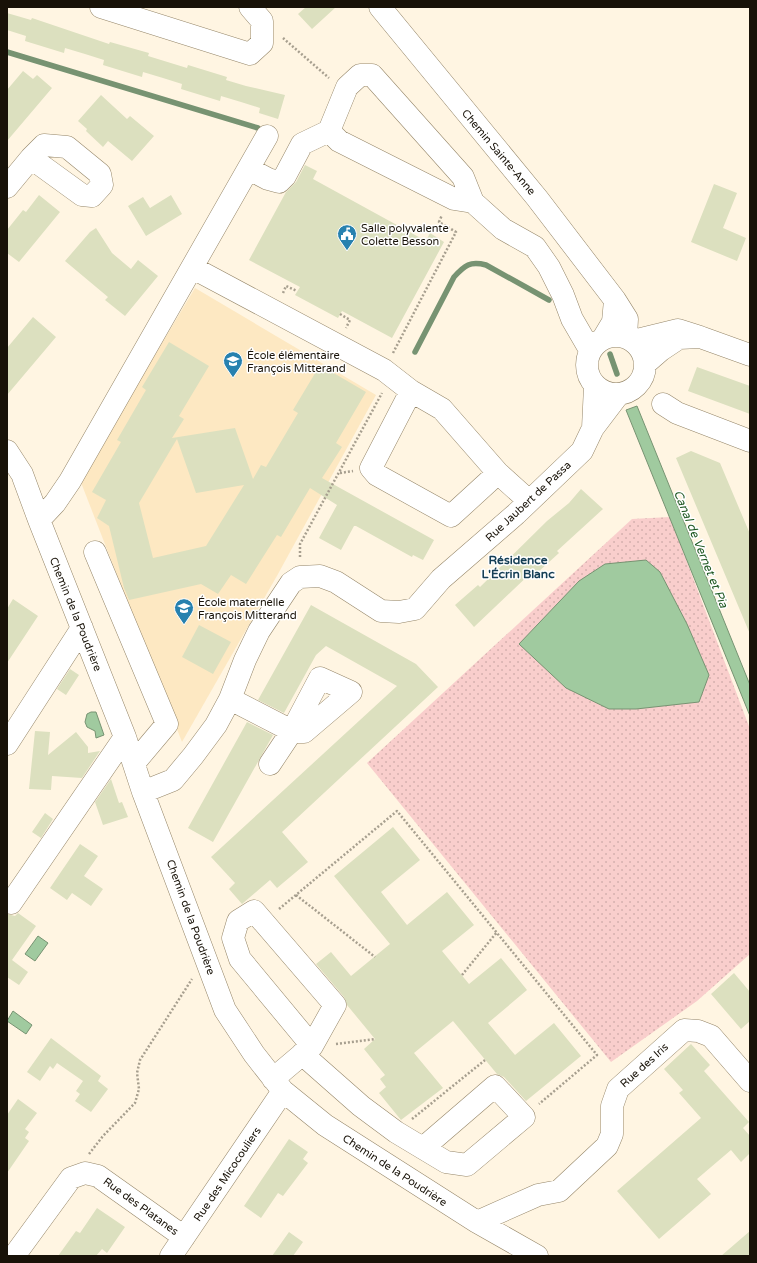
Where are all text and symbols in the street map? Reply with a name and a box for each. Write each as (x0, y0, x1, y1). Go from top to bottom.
street label: Chemin Sainte-Anne (459, 107, 538, 198)
place label: Salle polyvalente Colette Besson (361, 222, 449, 248)
public building icon: Salle polyvalente Colette Besson (336, 223, 358, 251)
place label: École élémentaire François Mitterand (247, 348, 346, 375)
school or university icon: École élémentaire François Mitterand (222, 350, 244, 378)
street label: Rue Jaubert de Passa (483, 458, 574, 544)
water label: Canal de Vernet et Pia (671, 488, 731, 610)
district label: Résidence L'Écrin Blanc (481, 553, 555, 581)
street label: Chemin de la Poudrière (47, 555, 104, 673)
place label: École maternelle François Mitterand (198, 595, 297, 622)
school or university icon: École maternelle François Mitterand (173, 597, 195, 625)
street label: Chemin de la Poudrière (164, 858, 217, 977)
street label: Rue des Iris (618, 1040, 671, 1090)
street label: Rue des Micocouliers (191, 1125, 264, 1224)
street label: Chemin de la Poudrière (340, 1132, 449, 1209)
street label: Rue des Platanes (101, 1175, 181, 1238)

